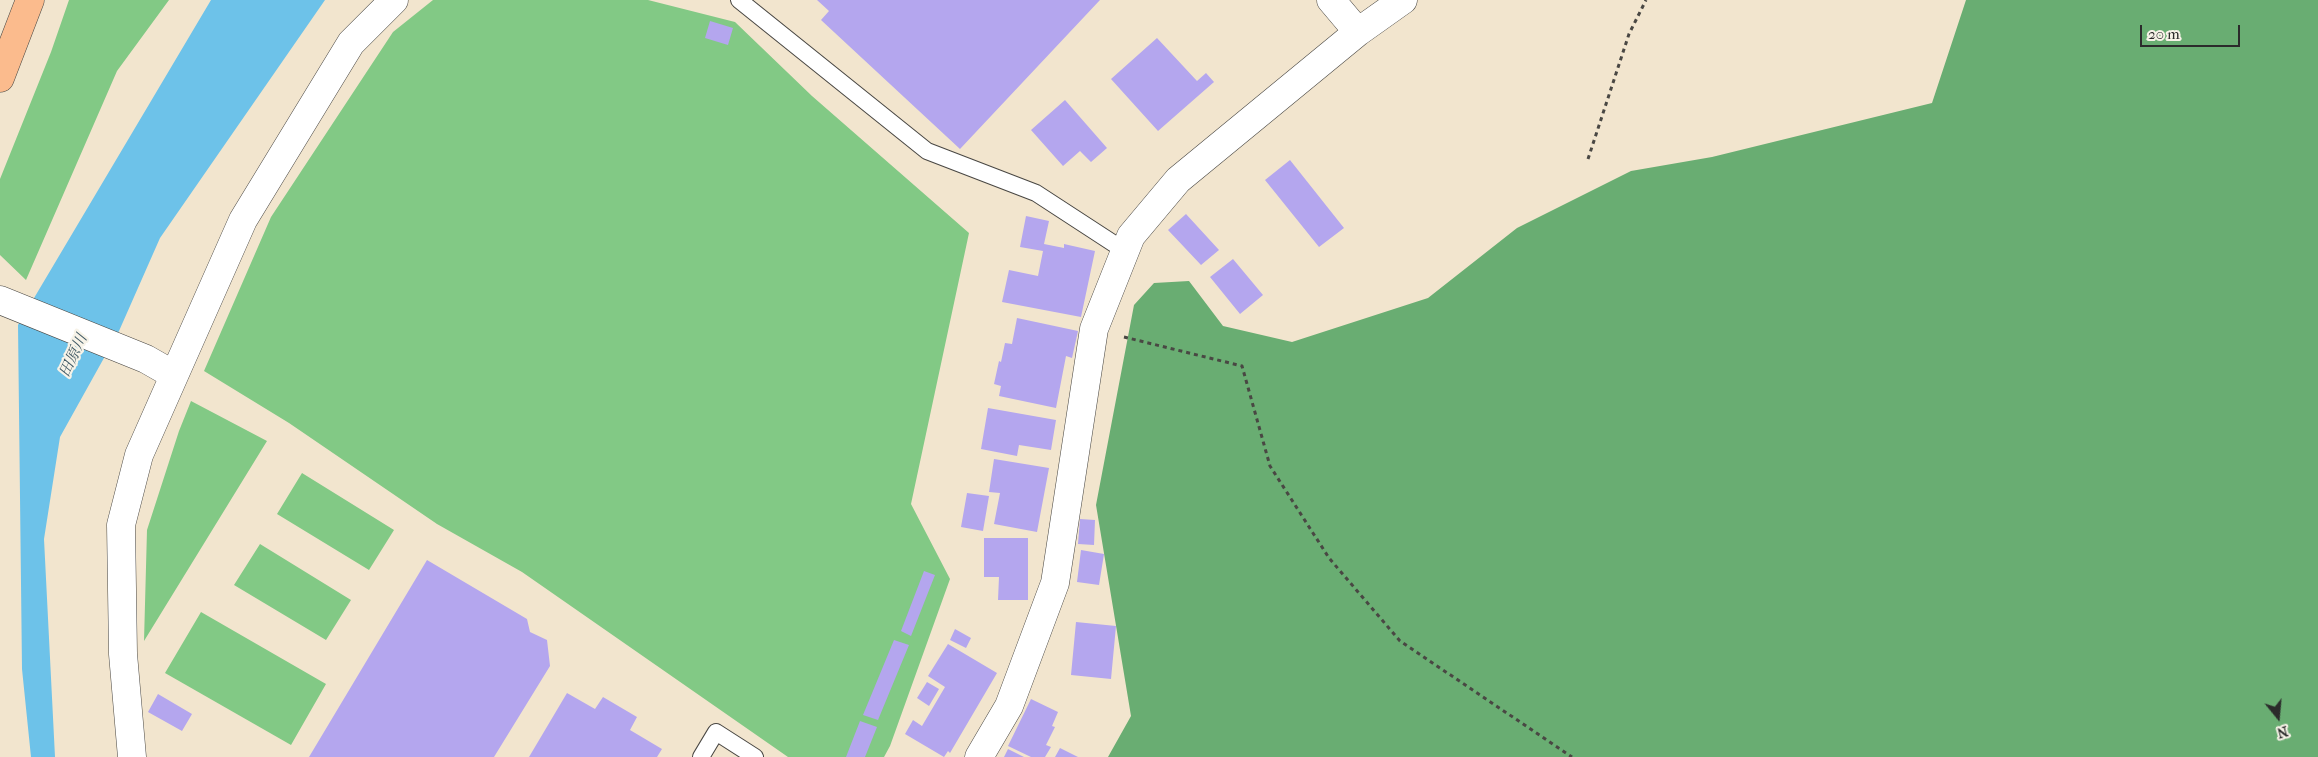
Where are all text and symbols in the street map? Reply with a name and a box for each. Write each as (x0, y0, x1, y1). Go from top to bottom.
scale bar (2143, 15, 2243, 47)
text: 20 m (2148, 25, 2180, 43)
water label: 田原川 (56, 332, 92, 380)
north arrow (2253, 692, 2303, 742)
text: N (2275, 722, 2290, 742)

